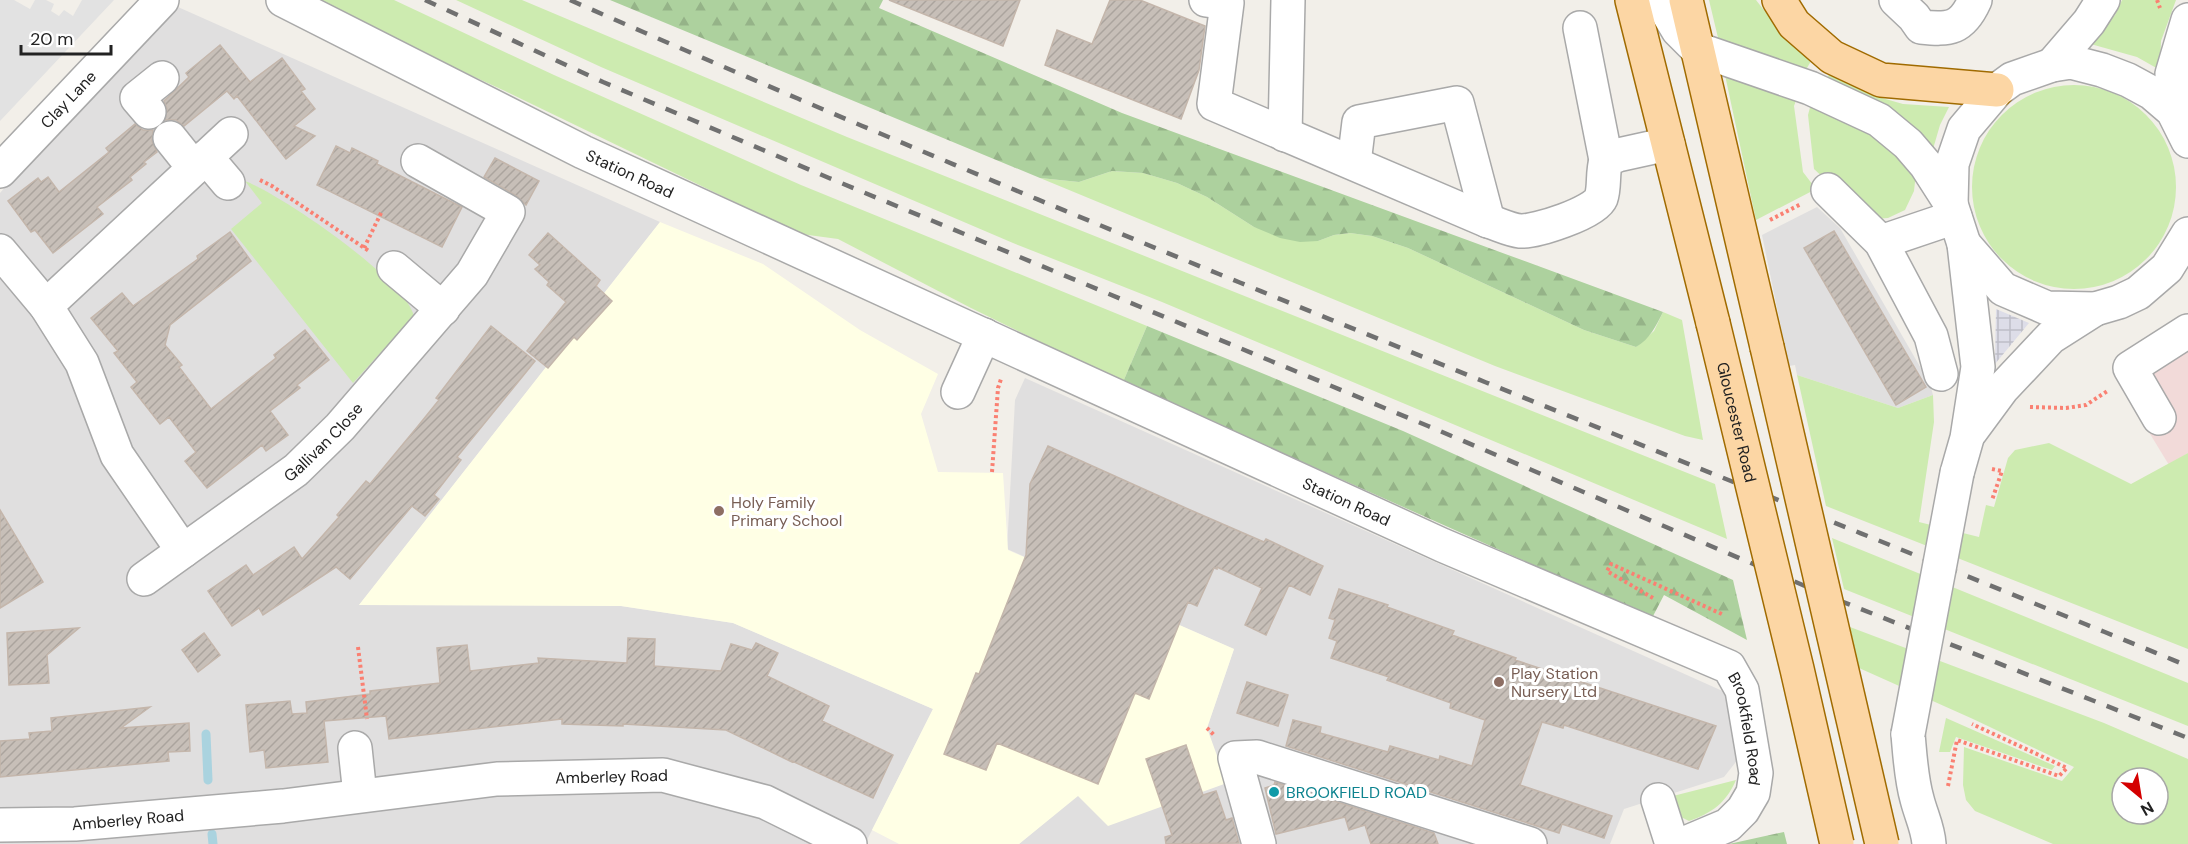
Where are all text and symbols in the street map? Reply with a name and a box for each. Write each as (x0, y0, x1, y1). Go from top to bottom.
scale bar (21, 18, 111, 56)
text: 20 m (30, 27, 73, 51)
street label: Clay Lane (36, 66, 101, 133)
street label: Station Road (583, 144, 677, 203)
street label: Gloucester Road (1712, 360, 1762, 484)
street label: Gallivan Close (279, 398, 367, 486)
street label: Station Road (1299, 472, 1394, 531)
place label: Holy Family Primary School (731, 492, 842, 531)
marker: Holy Family Primary School (712, 504, 726, 518)
place label: Play Station Nursery Ltd (1511, 663, 1598, 702)
street label: Brookfield Road (1723, 668, 1767, 787)
marker: Play Station Nursery Ltd (1492, 675, 1506, 689)
street label: Amberley Road (555, 764, 668, 788)
north arrow (2110, 766, 2170, 826)
place label: BROOKFIELD ROAD (1286, 782, 1427, 803)
marker: BROOKFIELD ROAD (1267, 785, 1281, 799)
text: N (2137, 797, 2158, 821)
street label: Amberley Road (71, 804, 185, 835)

